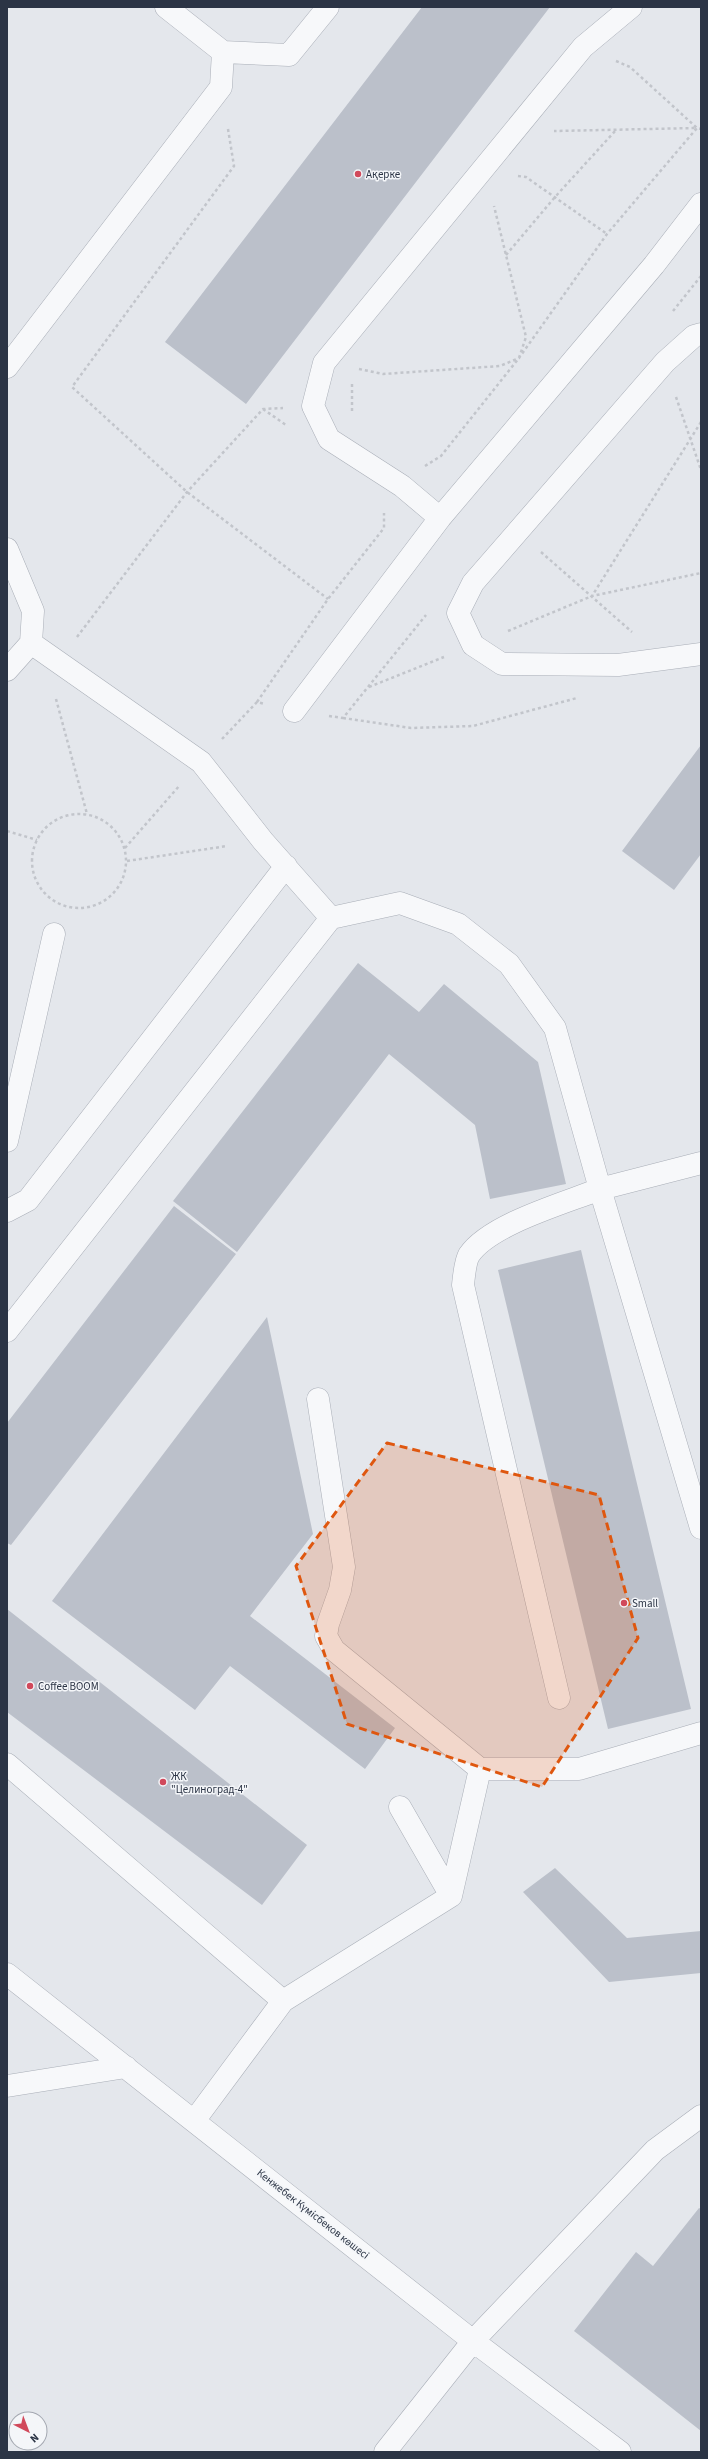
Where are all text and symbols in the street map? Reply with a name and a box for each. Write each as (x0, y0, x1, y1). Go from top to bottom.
place label: Ақерке (366, 167, 401, 182)
marker: Ақерке (353, 169, 363, 179)
place label: Small (632, 1596, 658, 1611)
marker: Small (619, 1598, 629, 1608)
place label: Coffee BOOM (38, 1679, 99, 1694)
marker: Coffee BOOM (25, 1681, 35, 1691)
place label: ЖК "Целиноград-4" (171, 1769, 248, 1797)
marker: ЖК "Целиноград-4" (158, 1777, 168, 1787)
street label: Кенжебек Күмісбеков көшесі (254, 2165, 372, 2263)
north arrow (8, 2411, 48, 2451)
text: N (27, 2430, 42, 2446)

